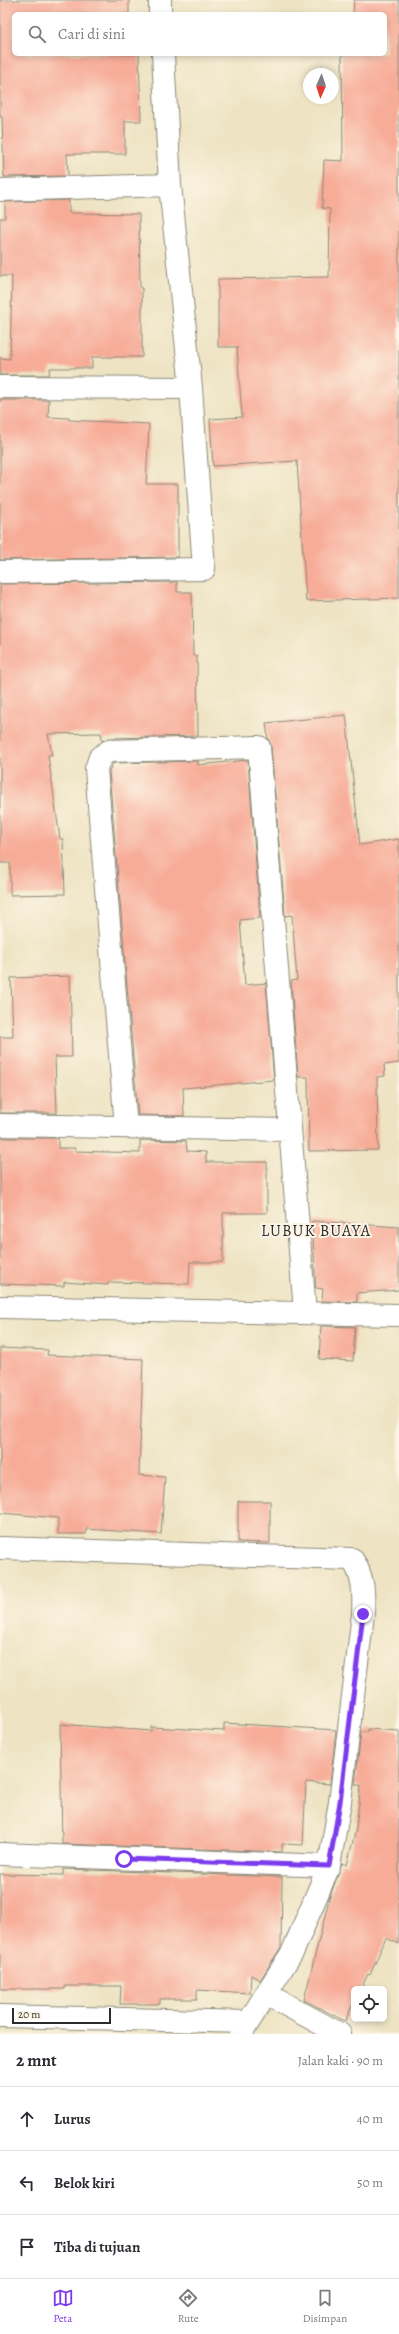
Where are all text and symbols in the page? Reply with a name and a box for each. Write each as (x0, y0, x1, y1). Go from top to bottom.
search box (12, 12, 387, 56)
icon: search (26, 23, 48, 45)
text: Cari di sini (58, 24, 125, 44)
north arrow (303, 68, 339, 104)
district label: LUBUK BUAYA (261, 1220, 371, 1242)
route end (354, 1605, 372, 1623)
route start (115, 1850, 133, 1868)
map controls (351, 1986, 387, 2022)
button: locate (351, 1986, 387, 2022)
scale bar (12, 2006, 111, 2025)
text: 20 m (18, 2007, 40, 2022)
text: 2 mnt (16, 2049, 57, 2072)
text: Jalan kaki · 90 m (298, 2052, 383, 2069)
icon: ahead (16, 2108, 38, 2130)
text: Lurus (54, 2109, 91, 2129)
text: 40 m (357, 2110, 383, 2127)
icon: left (16, 2172, 38, 2194)
text: Belok kiri (54, 2173, 115, 2193)
text: 50 m (357, 2174, 383, 2191)
icon: arrive (16, 2236, 38, 2258)
text: Tiba di tujuan (54, 2237, 140, 2257)
tab: Peta (52, 2287, 74, 2326)
tab: Rute (177, 2287, 199, 2326)
tab: Disimpan (303, 2287, 347, 2326)

